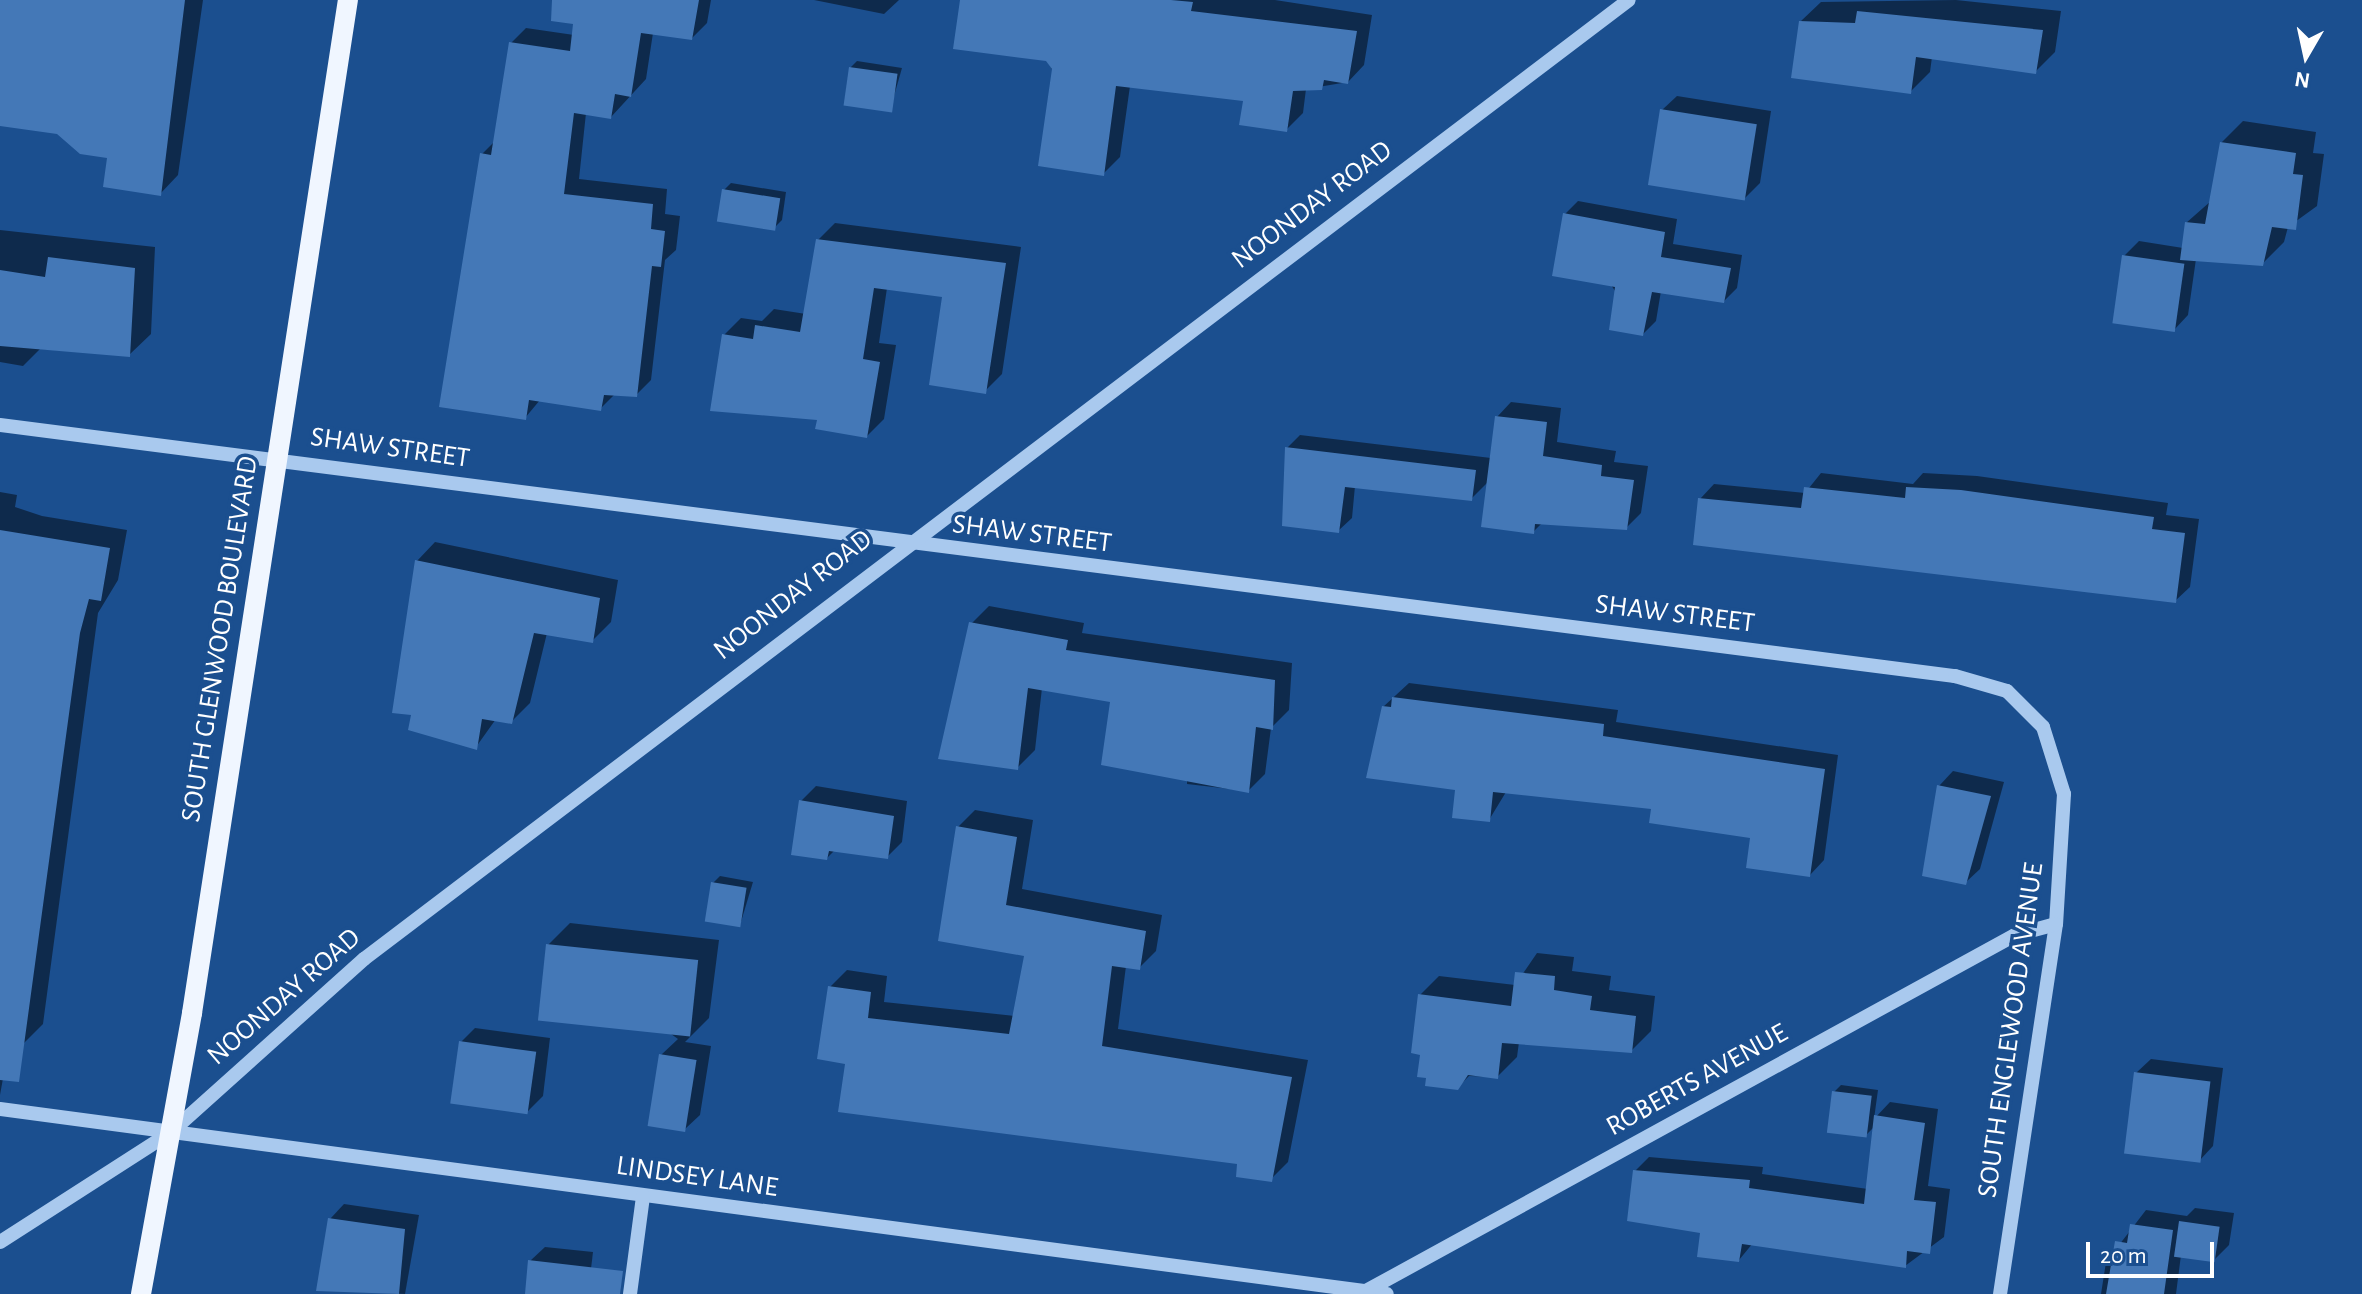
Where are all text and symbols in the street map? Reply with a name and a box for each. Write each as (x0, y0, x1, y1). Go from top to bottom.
north arrow (2266, 16, 2346, 96)
text: N (2293, 68, 2312, 92)
street label: NOONDAY ROAD (1225, 134, 1399, 276)
street label: SHAW STREET (308, 420, 472, 476)
street label: SOUTH GLENWOOD BOULEVARD (174, 454, 266, 824)
street label: SHAW STREET (950, 508, 1114, 560)
street label: NOONDAY ROAD (707, 523, 879, 667)
street label: SHAW STREET (1593, 588, 1757, 640)
street label: SOUTH ENGLEWOOD AVENUE (1971, 860, 2051, 1200)
street label: NOONDAY ROAD (200, 921, 368, 1073)
street label: ROBERTS AVENUE (1600, 1016, 1794, 1144)
street label: LINDSEY LANE (614, 1149, 780, 1205)
scale bar (2090, 1226, 2218, 1276)
text: 20 m (2100, 1244, 2147, 1268)

